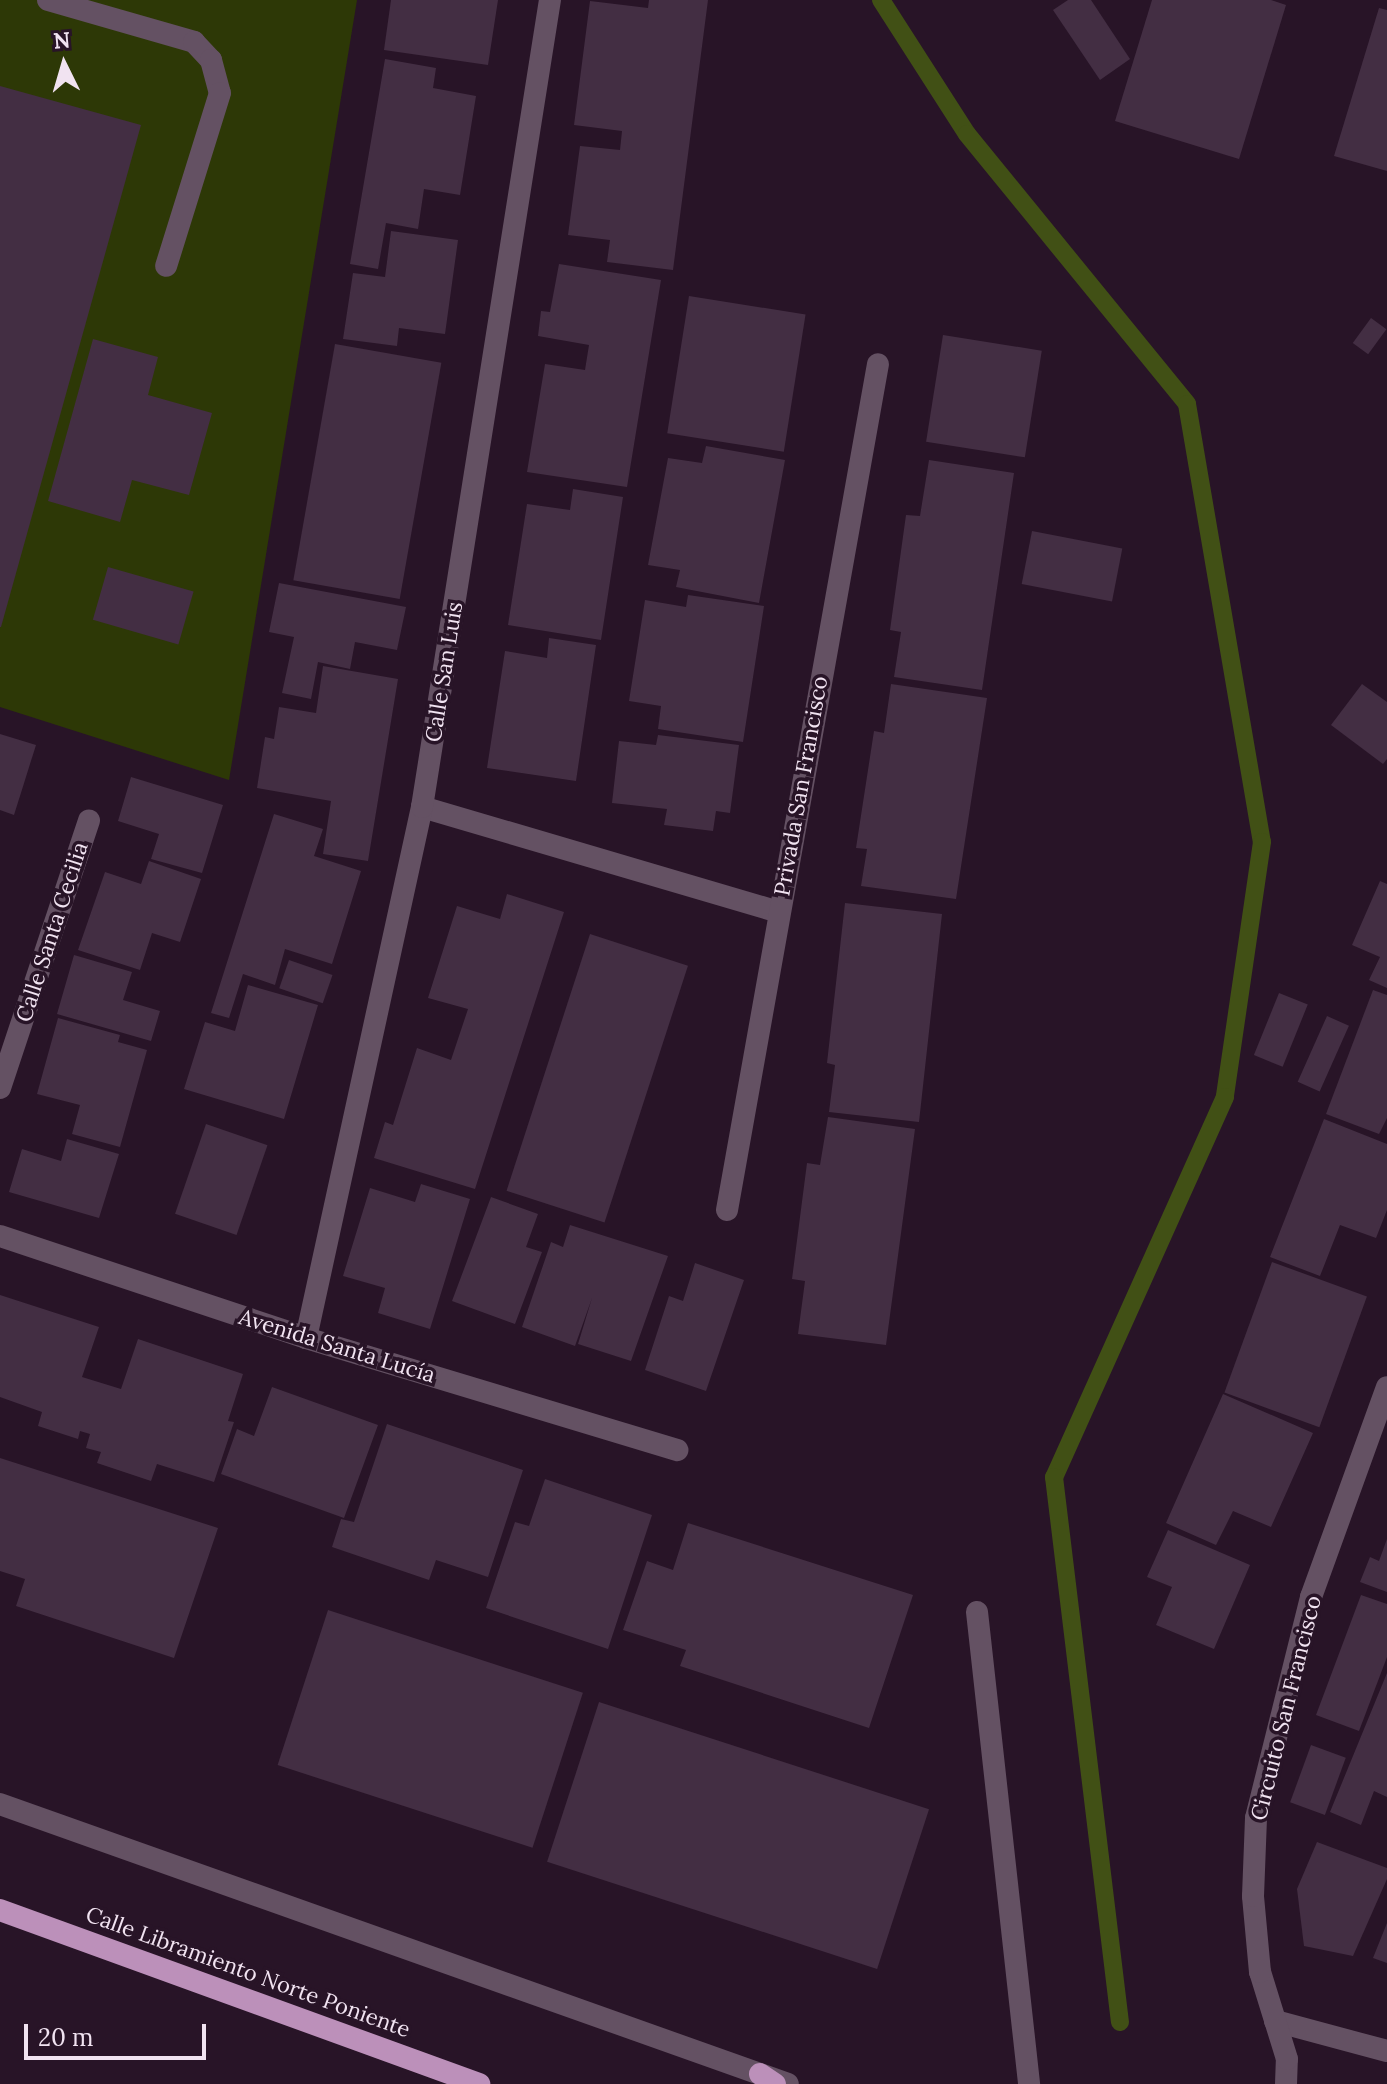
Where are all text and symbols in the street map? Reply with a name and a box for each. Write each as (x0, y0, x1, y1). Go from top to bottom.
north arrow (24, 24, 104, 104)
text: N (52, 25, 72, 55)
street label: Calle San Luis (420, 600, 468, 744)
street label: Privada San Francisco (769, 674, 833, 898)
street label: Calle Santa Cecilia (10, 839, 94, 1025)
street label: Avenida Santa Lucía (236, 1304, 438, 1388)
street label: Circuito San Francisco (1245, 1593, 1327, 1823)
street label: Calle Libramiento Norte Poniente (82, 1901, 414, 2043)
scale bar (28, 2008, 210, 2058)
text: 20 m (38, 2022, 94, 2053)

